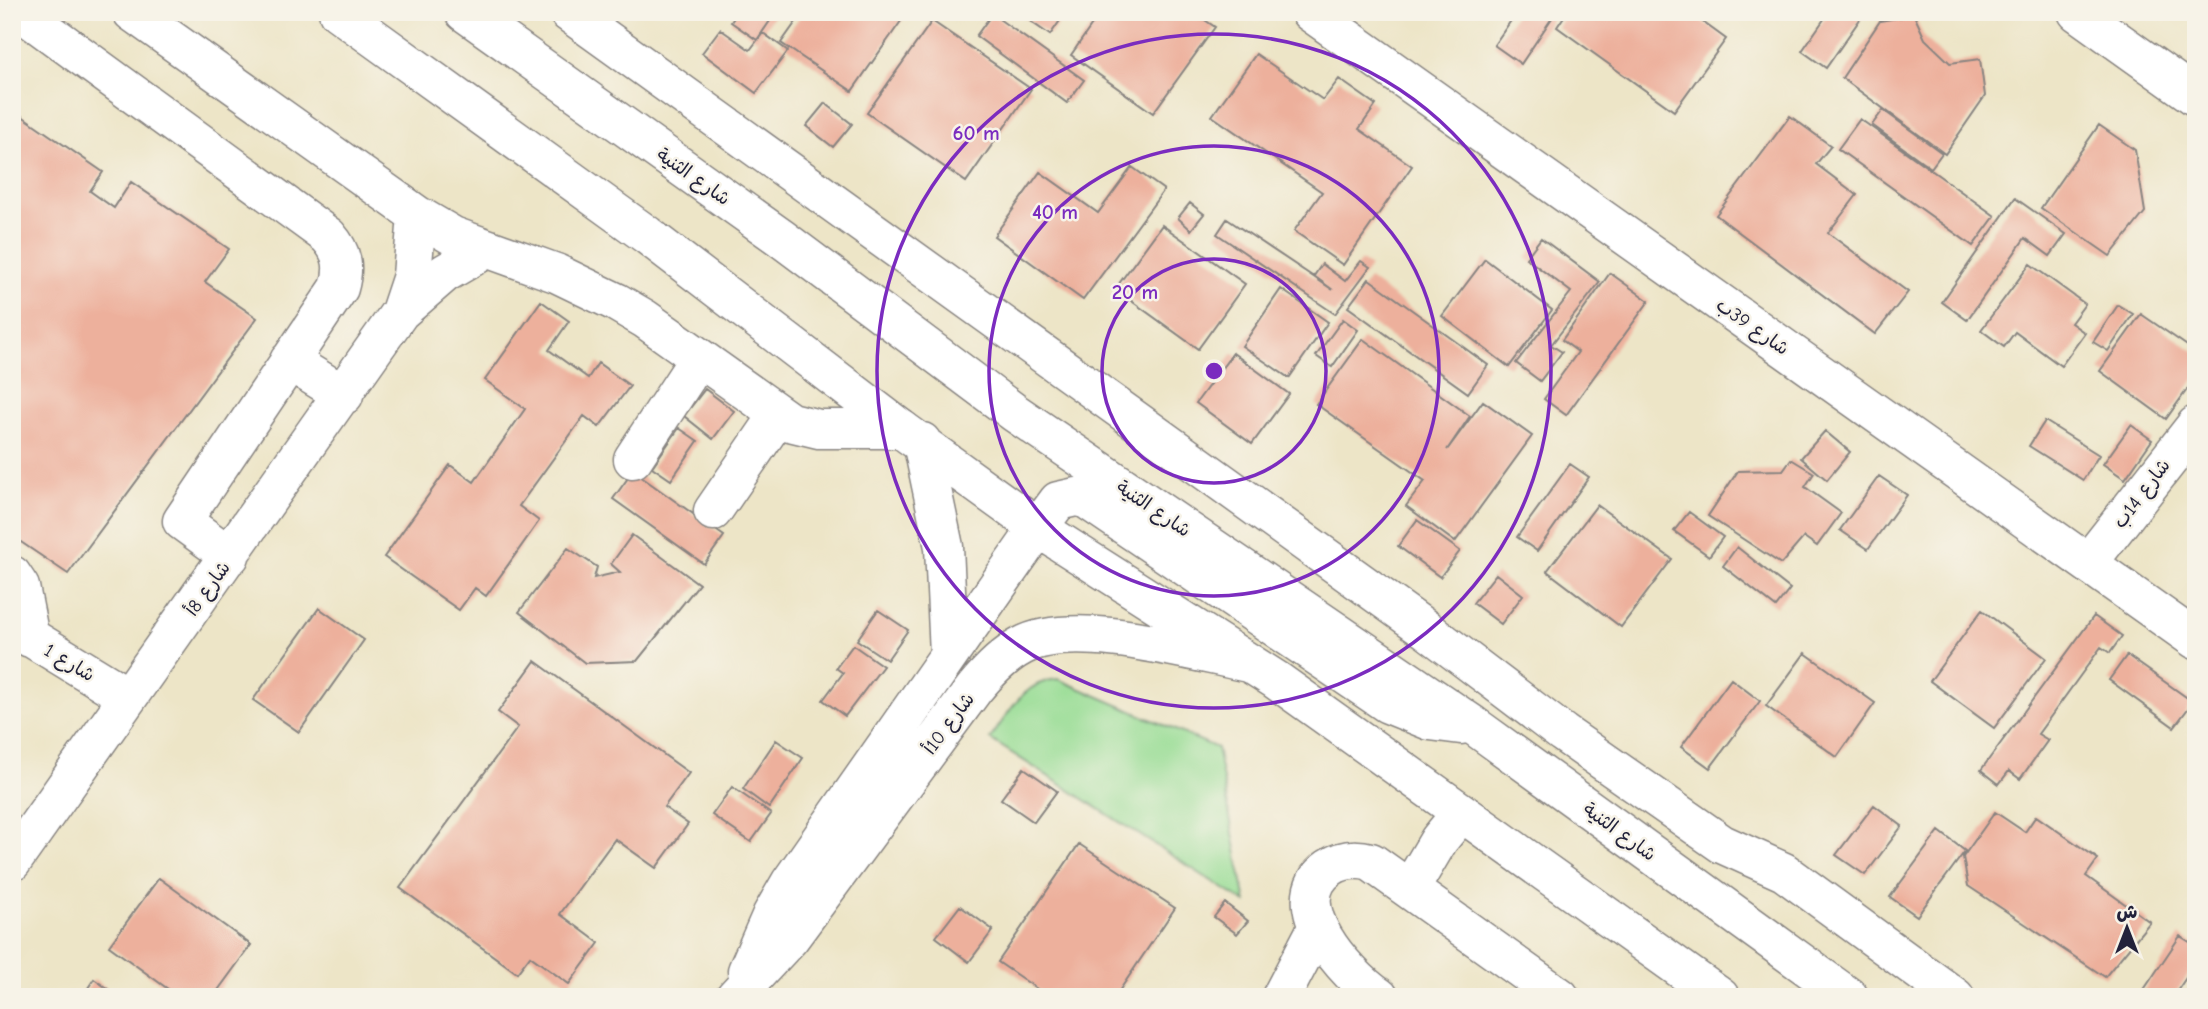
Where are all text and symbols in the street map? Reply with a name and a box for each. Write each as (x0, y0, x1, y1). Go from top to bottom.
text: 60 m (952, 121, 1000, 145)
street label: شارع الثنية (651, 144, 734, 212)
text: 40 m (1032, 200, 1078, 224)
text: 20 m (1112, 280, 1158, 304)
street label: شارع 39ب (1711, 294, 1793, 362)
centre of rings (1202, 359, 1226, 383)
street label: شارع 14ب (2109, 455, 2177, 534)
street label: شارع الثنية (1111, 476, 1195, 543)
street label: شارع 8أ (181, 557, 237, 621)
street label: شارع 1 (39, 639, 99, 688)
street label: شارع 10أ (919, 689, 981, 760)
street label: شارع الثنية (1578, 798, 1660, 867)
north arrow (2092, 894, 2162, 964)
text: ش (2117, 901, 2138, 923)

